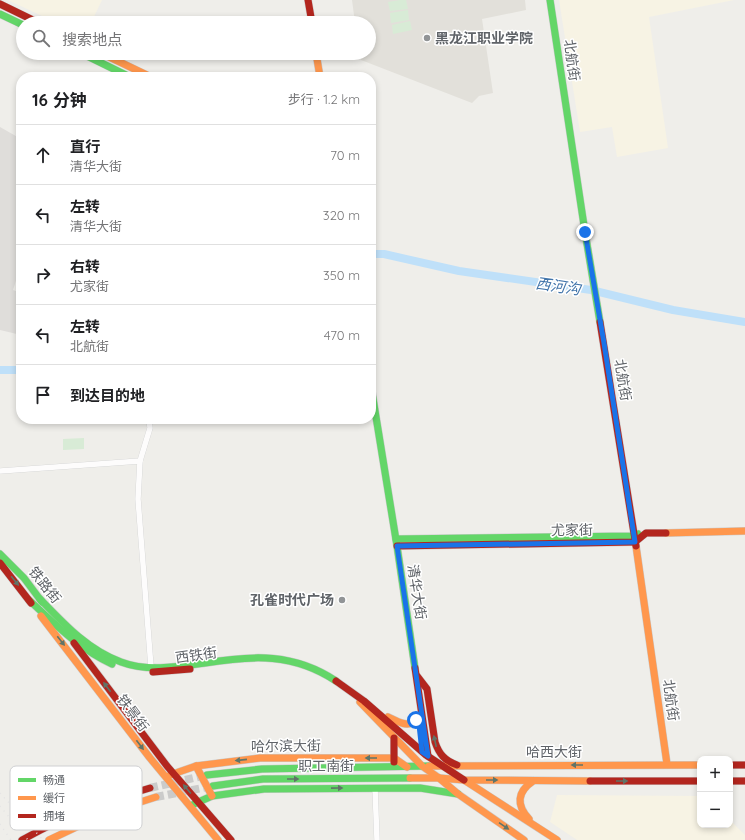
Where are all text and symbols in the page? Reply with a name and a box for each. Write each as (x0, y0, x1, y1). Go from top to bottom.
search box (16, 16, 376, 60)
icon: search (30, 27, 52, 49)
place label: 黑龙江职业学院 (435, 29, 533, 47)
text: 搜索地点 (62, 30, 122, 49)
marker: 黑龙江职业学院 (422, 33, 432, 43)
street label: 北航街 (560, 38, 584, 82)
text: 16 分钟 (32, 89, 87, 110)
text: 步行 · 1.2 km (288, 91, 360, 107)
text: 直行 (70, 137, 100, 156)
icon: ahead (32, 144, 54, 166)
text: 70 m (330, 147, 360, 163)
text: 清华大街 (70, 158, 122, 174)
text: 左转 (70, 197, 100, 216)
icon: left (32, 204, 54, 226)
text: 320 m (323, 207, 360, 223)
text: 清华大街 (70, 218, 122, 234)
route end (576, 223, 594, 241)
text: 右转 (70, 257, 100, 276)
icon: right (32, 264, 54, 286)
text: 350 m (323, 267, 360, 283)
water label: 西河沟 (534, 273, 584, 299)
text: 尤家街 (70, 278, 109, 294)
text: 左转 (70, 317, 100, 336)
icon: left (32, 324, 54, 346)
text: 470 m (324, 327, 360, 343)
text: 北航街 (70, 338, 109, 354)
street label: 北航街 (611, 358, 635, 402)
icon: arrive (32, 384, 54, 406)
text: 到达目的地 (70, 386, 145, 405)
street label: 尤家街 (551, 521, 593, 539)
street label: 铁路街 (25, 563, 65, 607)
street label: 清华大街 (404, 563, 430, 621)
one-way arrow (10, 576, 19, 587)
place label: 孔雀时代广场 (250, 591, 334, 609)
marker: 孔雀时代广场 (337, 595, 347, 605)
one-way arrow (57, 636, 66, 647)
street label: 西铁街 (174, 643, 218, 667)
street label: 北航街 (659, 678, 683, 722)
one-way arrow (103, 682, 111, 692)
street label: 铁景街 (113, 691, 153, 735)
route start (407, 711, 425, 729)
one-way arrow (432, 735, 438, 747)
street label: 哈尔滨大街 (251, 736, 321, 756)
one-way arrow (136, 739, 145, 750)
street label: 哈西大街 (526, 743, 582, 761)
one-way arrow (364, 755, 377, 761)
map controls (697, 756, 733, 828)
button: + (697, 756, 733, 792)
one-way arrow (235, 757, 247, 763)
street label: 职工南街 (298, 757, 354, 775)
one-way arrow (570, 762, 583, 768)
legend (10, 766, 142, 830)
text: 畅通 (43, 773, 65, 787)
one-way arrow (287, 776, 300, 782)
one-way arrow (486, 777, 499, 783)
one-way arrow (616, 778, 629, 784)
one-way arrow (183, 784, 192, 795)
one-way arrow (331, 785, 343, 792)
text: 缓行 (43, 791, 65, 805)
button: − (697, 792, 733, 828)
text: 拥堵 (43, 809, 65, 823)
one-way arrow (499, 822, 509, 830)

